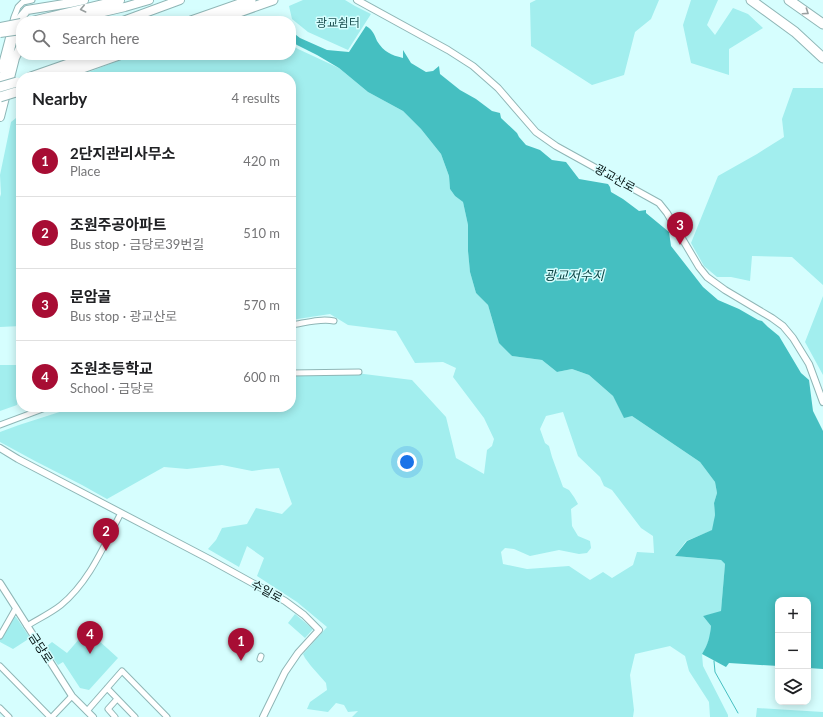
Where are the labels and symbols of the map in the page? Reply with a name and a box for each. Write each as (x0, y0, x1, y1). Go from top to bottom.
one-way arrow (79, 4, 86, 13)
one-way arrow (802, 7, 809, 15)
park label: 광교쉼터 (316, 15, 360, 30)
street label: 광교산로 (592, 161, 638, 195)
pin: 3 (667, 212, 693, 245)
water label: 광교저수지 (544, 267, 605, 283)
your location (397, 452, 417, 472)
pin: 2 (93, 518, 119, 551)
street label: 수일로 (249, 576, 285, 606)
pin: 4 (77, 621, 103, 654)
pin: 1 (228, 628, 254, 661)
street label: 금당로 (26, 630, 56, 666)

